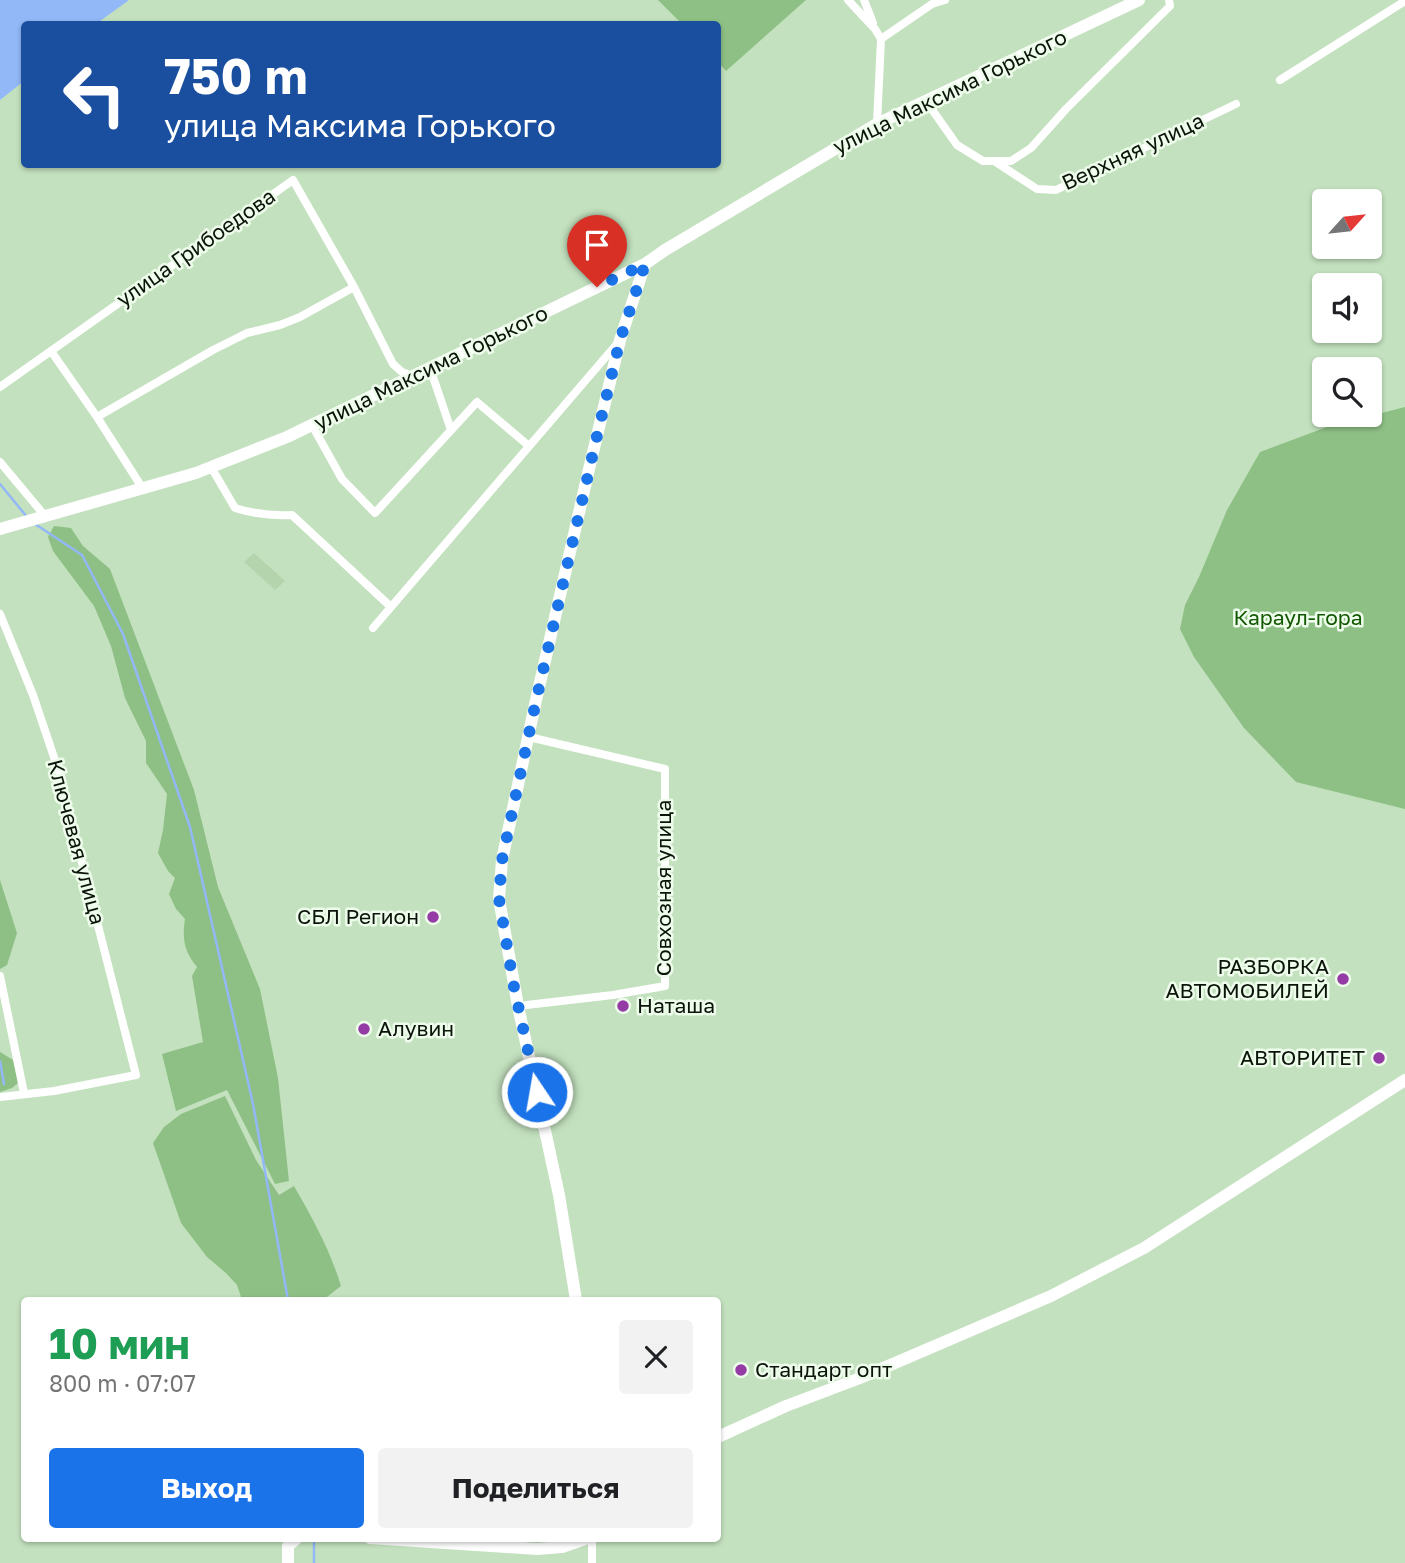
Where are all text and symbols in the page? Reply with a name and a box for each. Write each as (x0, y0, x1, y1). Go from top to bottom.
street label: улица Максима Горького (828, 23, 1071, 159)
text: 750 m (164, 46, 308, 105)
icon: left (49, 49, 140, 140)
text: улица Максима Горького (164, 106, 556, 144)
street label: Верхняя улица (1057, 107, 1208, 195)
street label: улица Грибоедова (111, 183, 280, 312)
north arrow (1312, 189, 1382, 259)
map controls (1312, 189, 1382, 427)
pin (567, 215, 627, 287)
icon: arrive (578, 226, 616, 264)
button: sound (1312, 273, 1382, 343)
street label: улица Максима Горького (309, 299, 552, 435)
button: search (1312, 357, 1382, 427)
park label: Караул-гора (1233, 604, 1363, 630)
street label: Ключевая улица (42, 756, 112, 927)
street label: Совхозная улица (650, 800, 676, 976)
place label: СБЛ Регион (297, 903, 419, 929)
marker: СБЛ Регион (425, 909, 441, 925)
place label: РАЗБОРКА АВТОМОБИЛЕЙ (1165, 953, 1329, 1003)
marker: РАЗБОРКА АВТОМОБИЛЕЙ (1335, 971, 1351, 987)
place label: Наташа (637, 992, 715, 1018)
marker: Наташа (615, 998, 631, 1014)
place label: Алувин (378, 1015, 454, 1041)
marker: Алувин (356, 1021, 372, 1037)
place label: АВТОРИТЕТ (1240, 1044, 1365, 1070)
marker: АВТОРИТЕТ (1371, 1050, 1387, 1066)
position arrow (500, 1055, 574, 1129)
text: 10 мин (49, 1318, 190, 1368)
button: close (619, 1320, 693, 1394)
place label: Стандарт опт (755, 1356, 892, 1382)
marker: Стандарт опт (733, 1362, 749, 1378)
text: 800 m · 07:07 (49, 1369, 196, 1397)
button: Выход (49, 1448, 364, 1528)
button: Поделиться (378, 1448, 693, 1528)

